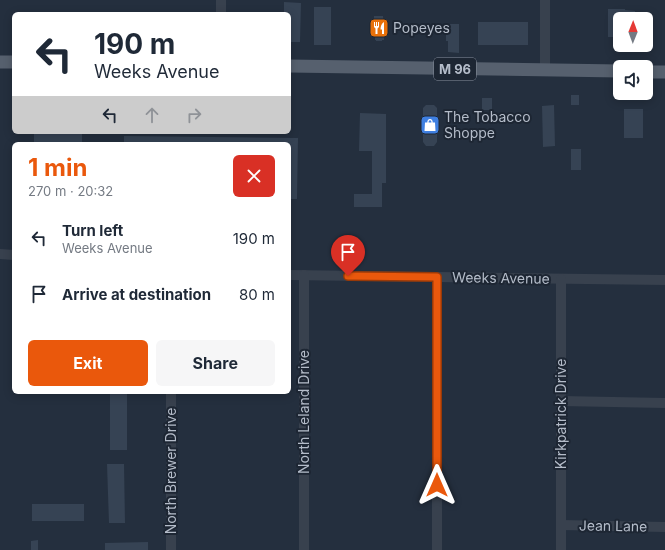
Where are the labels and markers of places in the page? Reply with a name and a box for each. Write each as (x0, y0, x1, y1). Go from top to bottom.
restaurant icon: Popeyes (368, 17, 390, 39)
place label: Popeyes (393, 19, 450, 36)
place label: The Tobacco Shoppe (444, 108, 531, 141)
shop icon: The Tobacco Shoppe (419, 114, 441, 136)
pin (331, 235, 365, 276)

